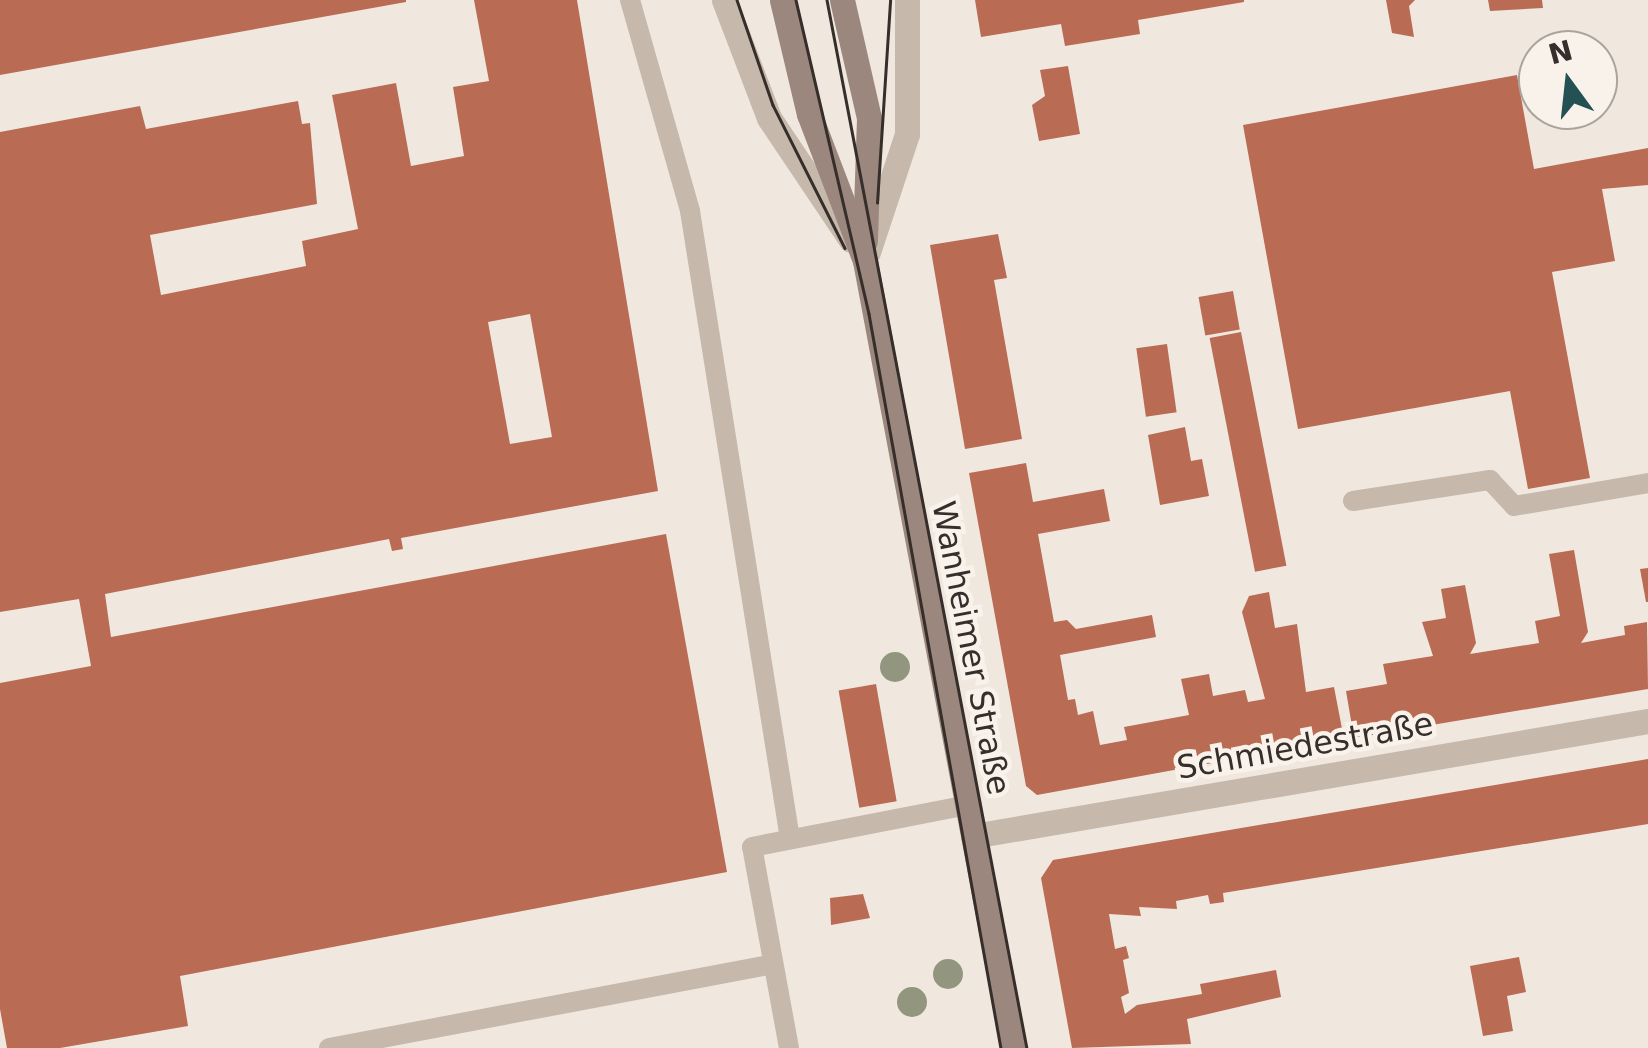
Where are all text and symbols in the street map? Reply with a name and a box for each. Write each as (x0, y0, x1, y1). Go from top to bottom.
north arrow (1518, 30, 1618, 130)
text: N (1545, 34, 1576, 71)
street label: Wanheimer Straße (924, 498, 1018, 798)
street label: Schmiedestraße (1174, 705, 1436, 787)

